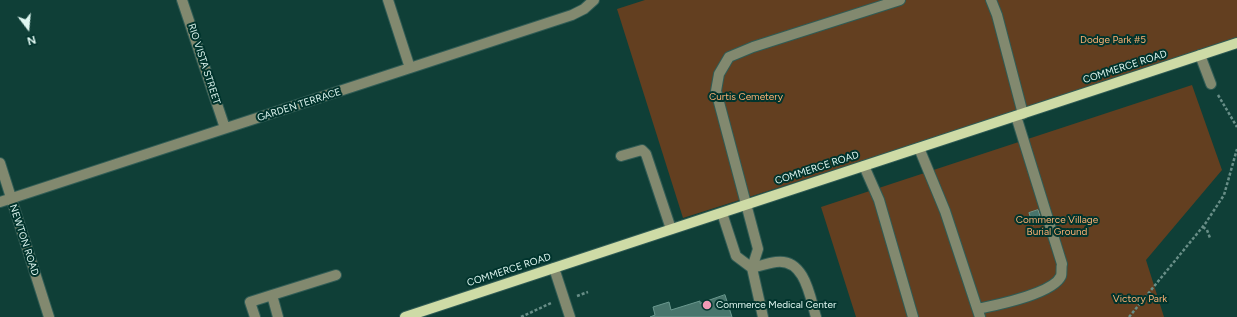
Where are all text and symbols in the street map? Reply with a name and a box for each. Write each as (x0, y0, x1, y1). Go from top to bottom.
north arrow (8, 8, 48, 48)
street label: RIO VISTA STREET (185, 22, 223, 106)
text: N (26, 33, 37, 47)
park label: Dodge Park #5 (1080, 34, 1146, 46)
street label: COMMERCE ROAD (1082, 48, 1168, 86)
street label: GARDEN TERRACE (256, 86, 342, 124)
park label: Curtis Cemetery (709, 91, 783, 103)
street label: COMMERCE ROAD (774, 149, 860, 187)
street label: NEWTON ROAD (7, 203, 41, 277)
park label: Commerce Village Burial Ground (1016, 214, 1098, 238)
street label: COMMERCE ROAD (466, 251, 552, 289)
park label: Victory Park (1113, 293, 1167, 305)
marker: Commerce Medical Center (701, 299, 713, 311)
place label: Commerce Medical Center (716, 299, 836, 311)

